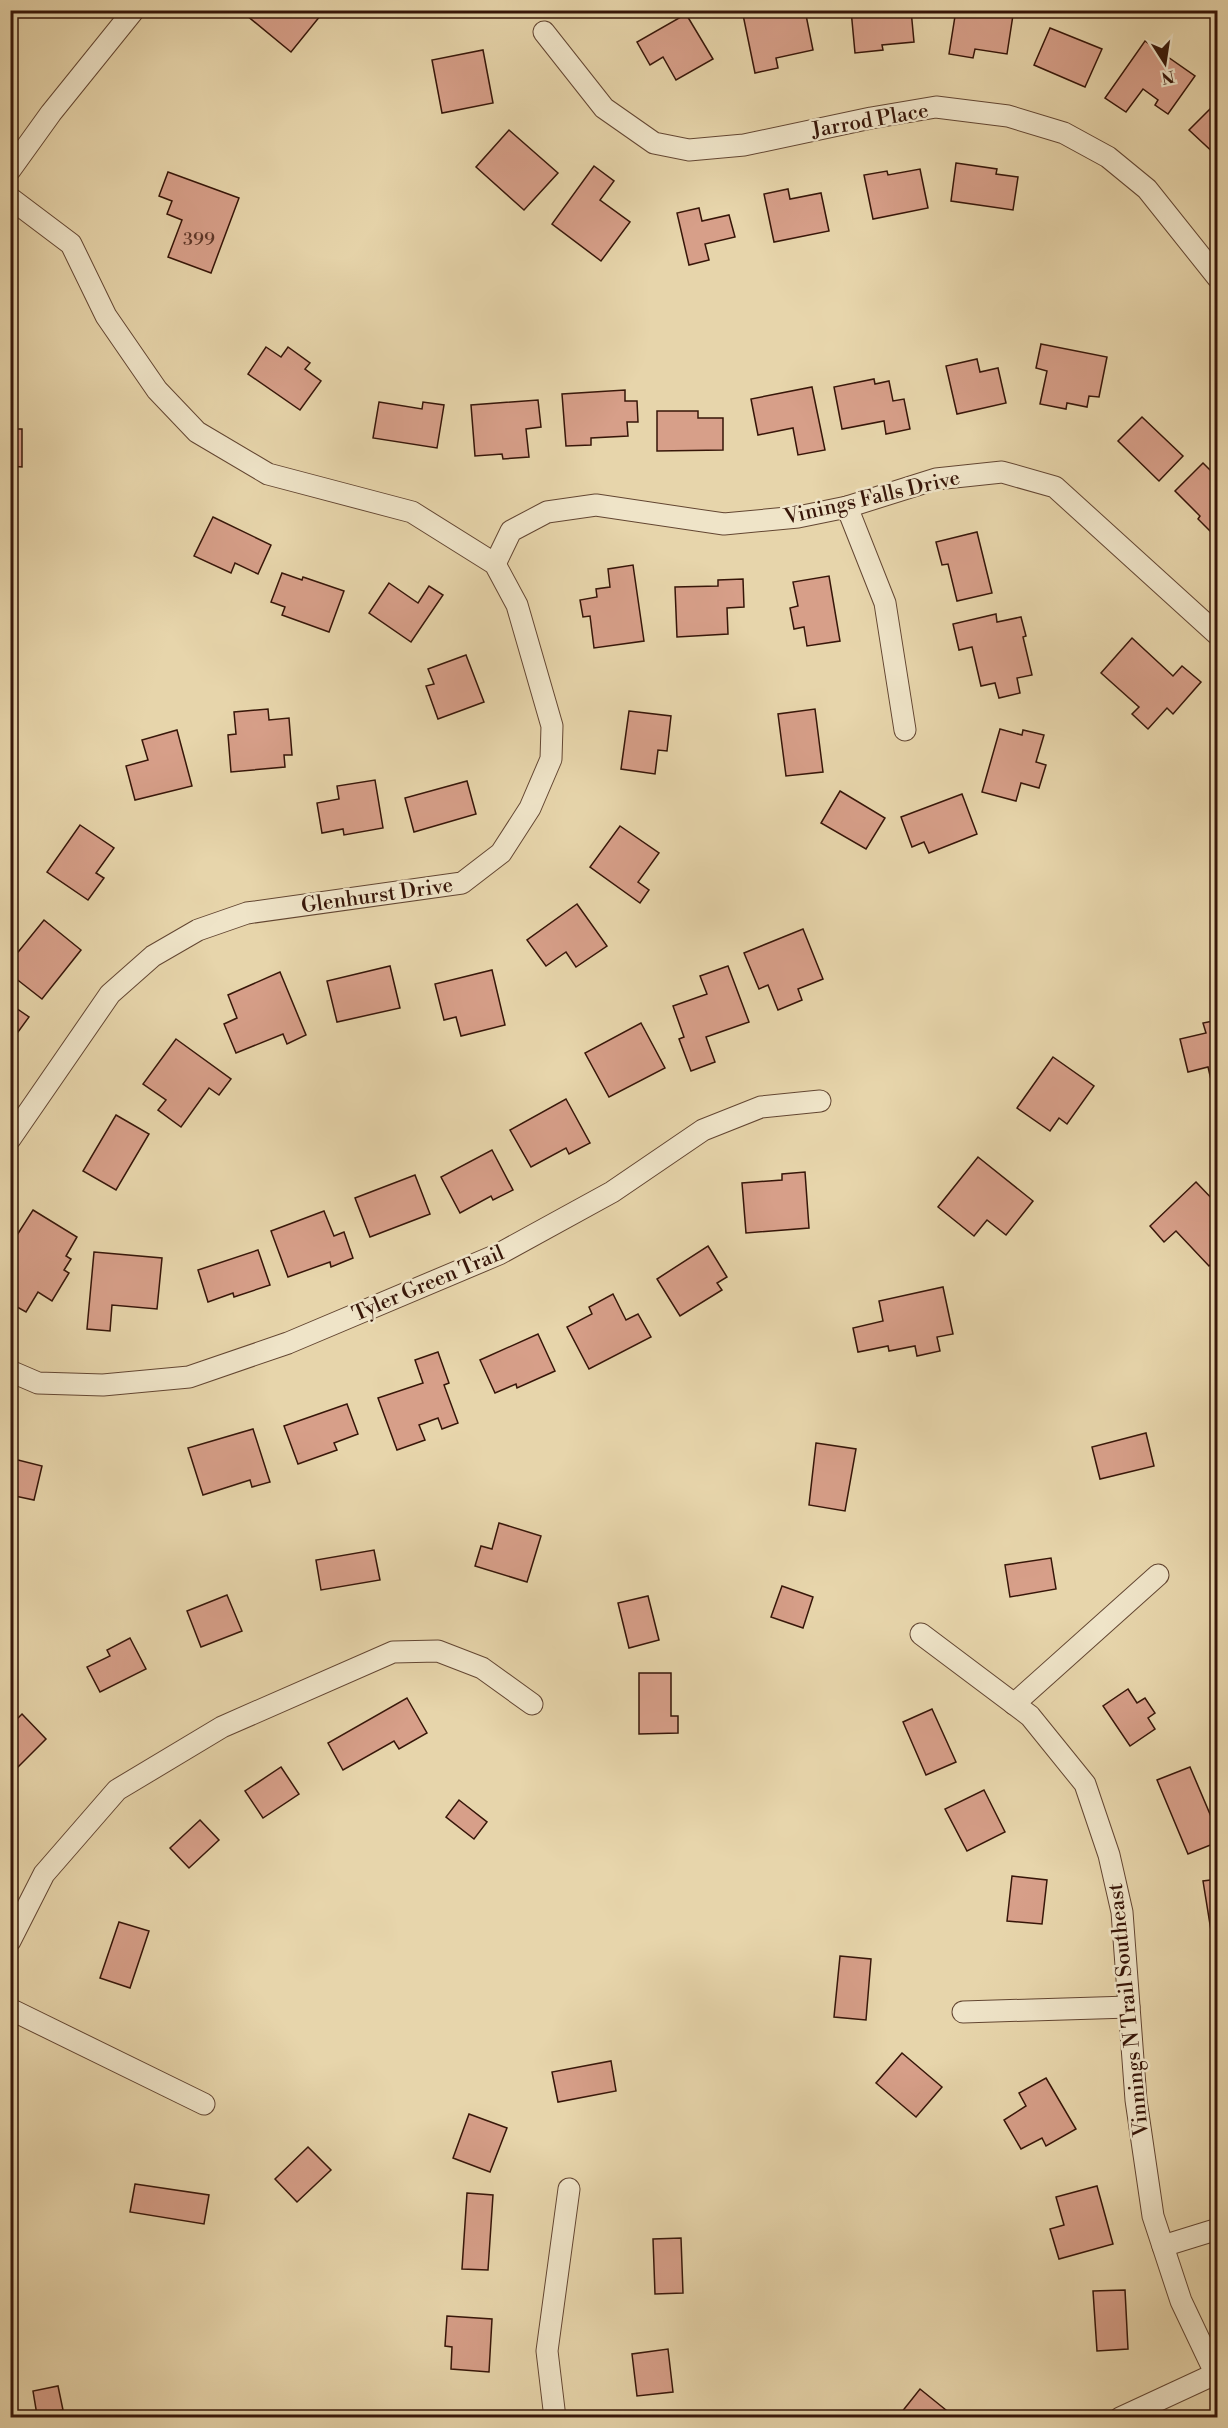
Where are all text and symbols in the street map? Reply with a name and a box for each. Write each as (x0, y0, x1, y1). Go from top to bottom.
north arrow (1135, 33, 1195, 93)
text: N (1159, 66, 1176, 88)
street label: Jarrod Place (809, 98, 931, 144)
house number: 399 (183, 228, 215, 251)
street label: Vinings Falls Drive (781, 465, 963, 531)
street label: Glenhurst Drive (300, 872, 455, 920)
street label: Tyler Green Trail (349, 1240, 508, 1328)
street label: Vinnings N Trail Southeast (1103, 1881, 1155, 2139)

